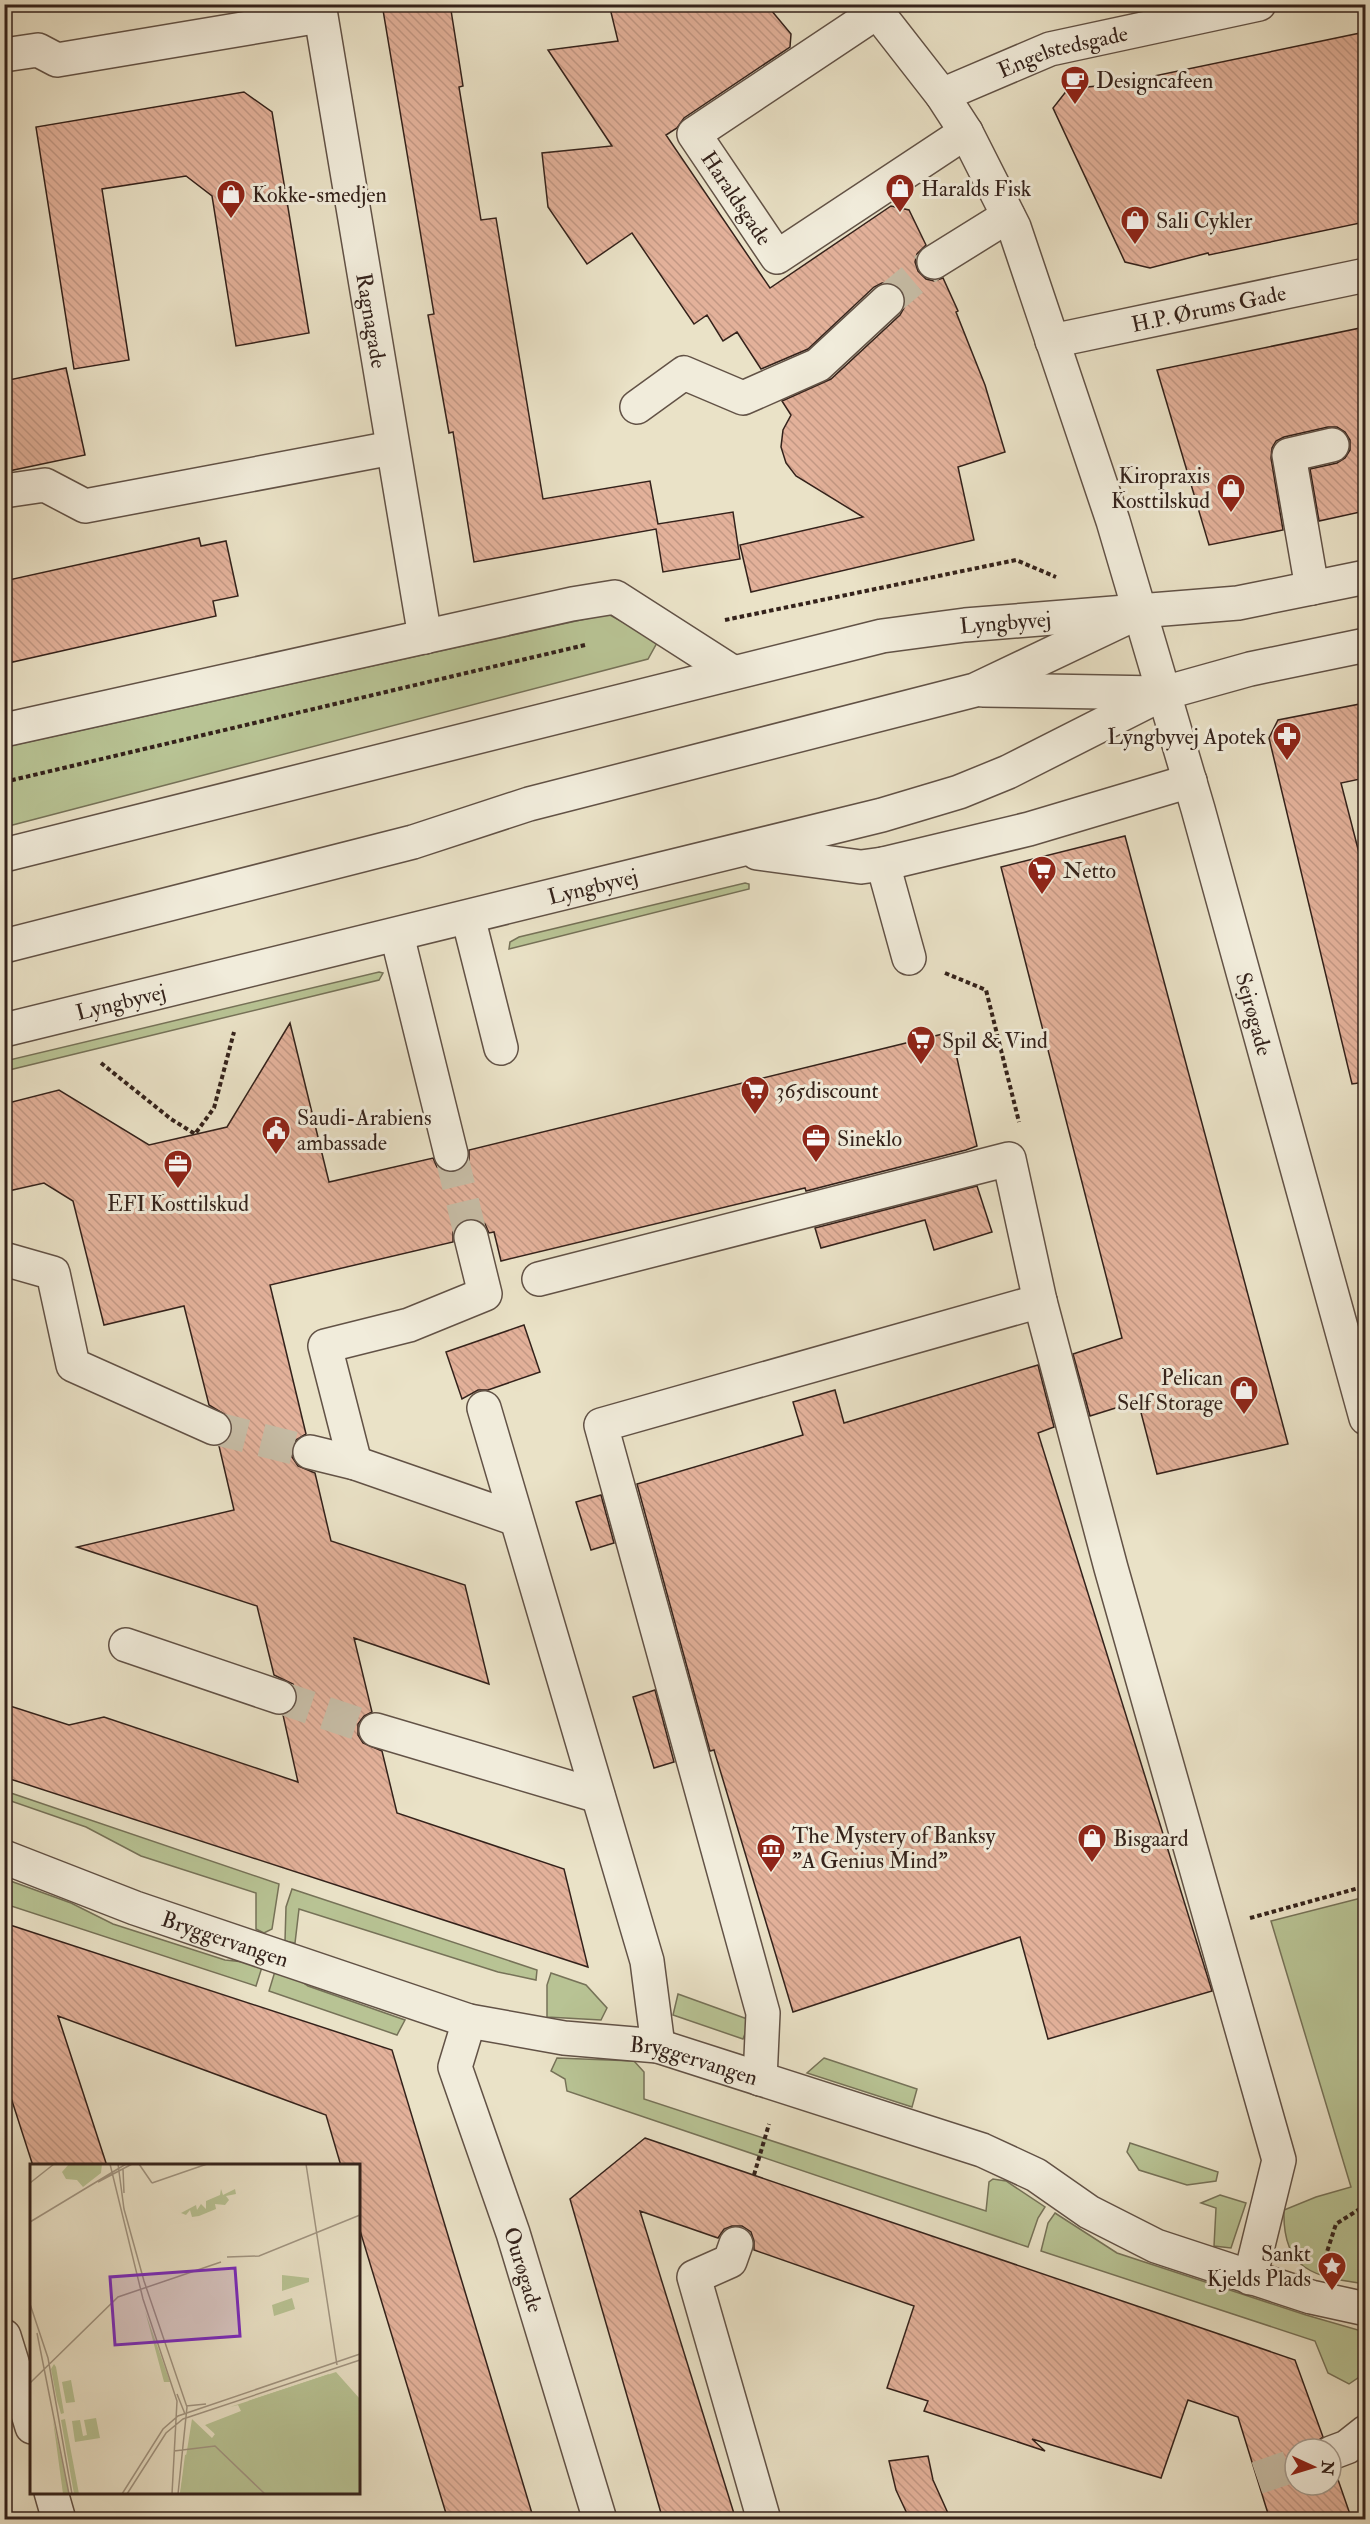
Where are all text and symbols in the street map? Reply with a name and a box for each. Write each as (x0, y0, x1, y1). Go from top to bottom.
street label: Engelstedsgade (993, 20, 1131, 85)
cafe icon: Designcafeen (1059, 64, 1091, 106)
place label: Designcafeen (1096, 67, 1213, 95)
street label: Haraldsgade (694, 146, 778, 251)
shop icon: Haralds Fisk (884, 172, 916, 214)
place label: Haralds Fisk (921, 175, 1032, 203)
shop icon: Kokke-smedjen (215, 178, 247, 220)
place label: Kokke-smedjen (252, 181, 387, 209)
shop icon: Sali Cykler (1119, 204, 1151, 246)
place label: Sali Cykler (1156, 207, 1253, 235)
street label: Ragnagade (349, 271, 393, 370)
street label: H.P. Ørums Gade (1129, 279, 1289, 339)
place label: Kiropraxis Kosttilskud (1111, 462, 1210, 515)
shop icon: Kiropraxis Kosttilskud (1215, 472, 1247, 514)
street label: Lyngbyvej (958, 605, 1052, 640)
pharmacy icon: Lyngbyvej Apotek (1271, 720, 1303, 762)
place label: Lyngbyvej Apotek (1107, 723, 1266, 752)
supermarket icon: Netto (1026, 854, 1058, 896)
place label: Netto (1063, 857, 1116, 885)
street label: Lyngbyvej (545, 862, 641, 911)
street label: Sejrøgade (1229, 969, 1278, 1059)
street label: Lyngbyvej (73, 978, 169, 1027)
supermarket icon: Spil & Vind (905, 1024, 937, 1066)
place label: Spil & Vind (942, 1027, 1048, 1056)
supermarket icon: 365discount (739, 1074, 771, 1116)
place label: 365discount (776, 1077, 879, 1105)
place label: Saudi-Arabiens ambassade (297, 1104, 431, 1157)
public building icon: Saudi-Arabiens ambassade (260, 1114, 292, 1156)
office icon: Sineklo (800, 1122, 832, 1164)
place label: Sineklo (837, 1125, 902, 1153)
office icon: EFI Kosttilskud (162, 1148, 194, 1190)
place label: EFI Kosttilskud (107, 1190, 249, 1218)
place label: Pelican Self Storage (1117, 1364, 1223, 1417)
shop icon: Pelican Self Storage (1228, 1374, 1260, 1416)
place label: The Mystery of Banksy "A Genius Mind" (792, 1822, 996, 1875)
shop icon: Bisgaard (1076, 1822, 1108, 1864)
place label: Bisgaard (1113, 1825, 1189, 1853)
museum icon: The Mystery of Banksy "A Genius Mind" (755, 1832, 787, 1874)
street label: Bryggervangen (158, 1905, 292, 1974)
street label: Bryggervangen (629, 2031, 761, 2092)
inset map (30, 2164, 360, 2494)
street label: Ourøgade (497, 2224, 549, 2316)
place label: Sankt Kjelds Plads (1207, 2240, 1311, 2293)
place icon: Sankt Kjelds Plads (1316, 2250, 1348, 2292)
north arrow (1283, 2437, 1343, 2497)
text: N (1316, 2459, 1338, 2476)

